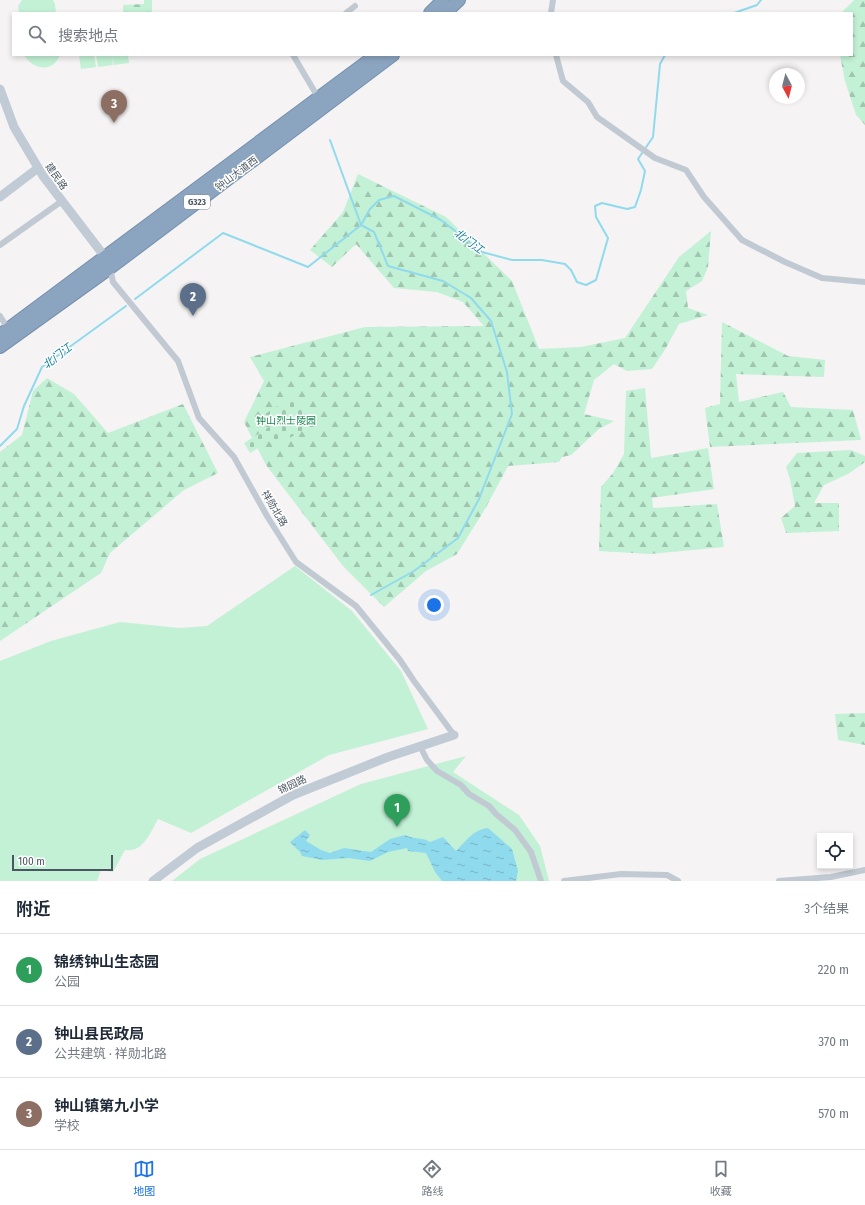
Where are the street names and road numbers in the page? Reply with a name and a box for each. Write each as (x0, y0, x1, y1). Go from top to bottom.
street label: 钟山大道西 (213, 154, 260, 194)
street label: 建民路 (43, 161, 70, 192)
road number: G323 (184, 195, 210, 209)
street label: 祥勋北路 (259, 488, 290, 529)
street label: 锦园路 (276, 773, 309, 797)

